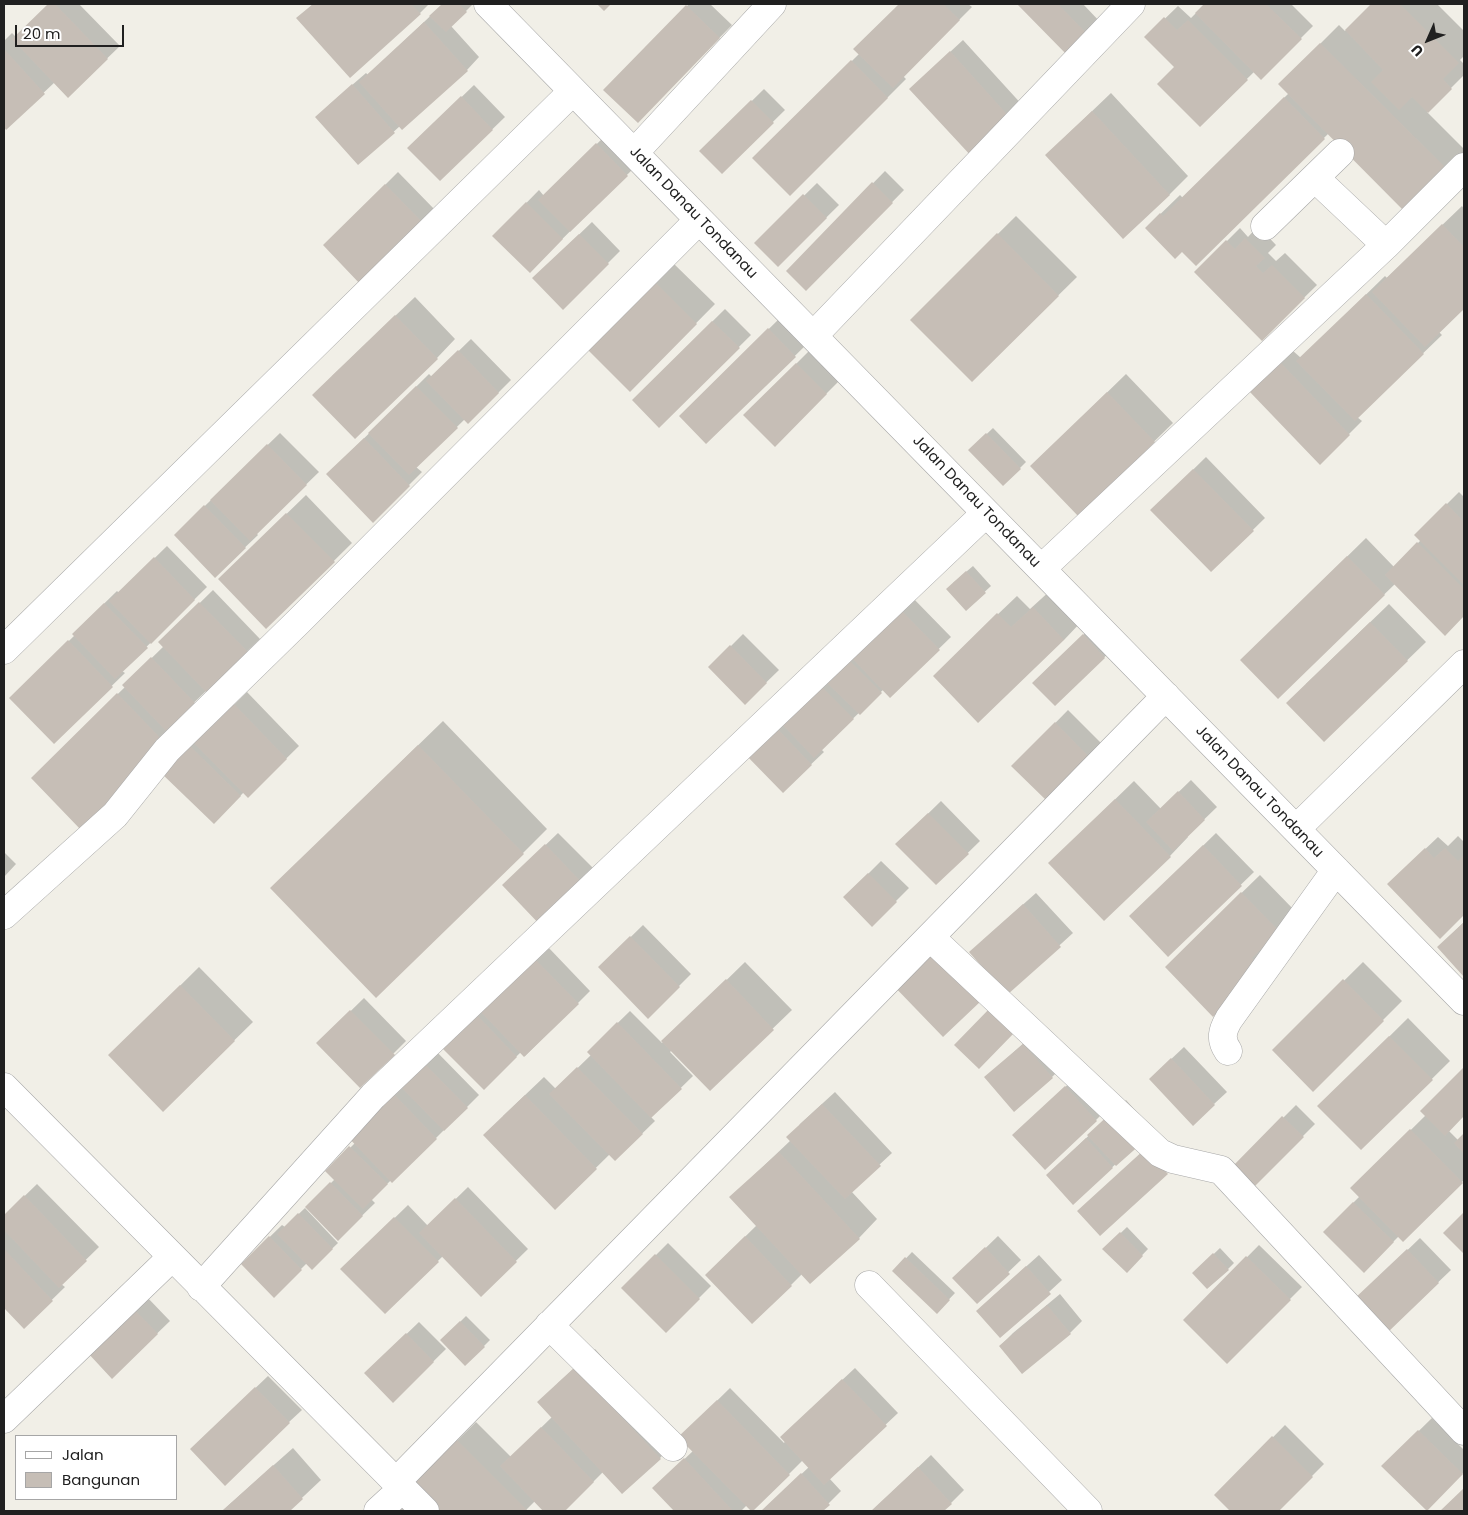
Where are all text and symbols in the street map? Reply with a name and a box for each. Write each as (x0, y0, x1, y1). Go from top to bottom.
scale bar (18, 15, 126, 47)
north arrow (1403, 15, 1453, 65)
text: 20 m (23, 23, 61, 44)
text: U (1407, 40, 1428, 61)
street label: Jalan Danau Tondanau (625, 143, 761, 283)
street label: Jalan Danau Tondanau (908, 432, 1044, 572)
street label: Jalan Danau Tondanau (1191, 722, 1327, 862)
legend (15, 1435, 178, 1500)
text: Jalan (62, 1444, 104, 1465)
text: Bangunan (62, 1469, 140, 1490)

